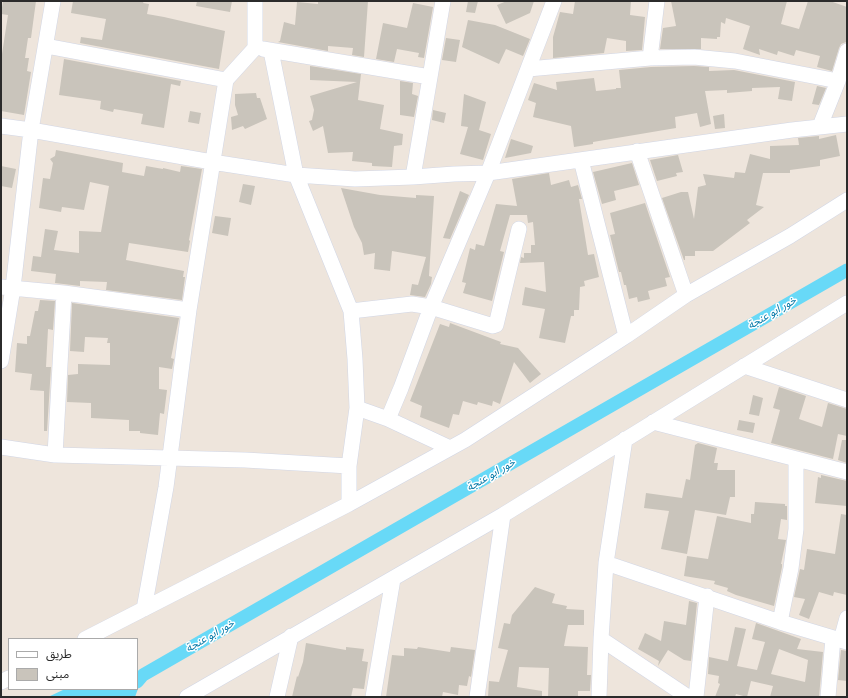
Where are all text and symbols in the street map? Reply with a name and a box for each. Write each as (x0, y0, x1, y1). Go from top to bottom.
water label: خور ابو عنجة (745, 294, 799, 332)
water label: خور ابو عنجة (464, 456, 518, 494)
water label: خور ابو عنجة (183, 617, 237, 655)
legend (8, 638, 138, 690)
text: طريق (46, 645, 72, 662)
text: مبنى (46, 665, 69, 682)

